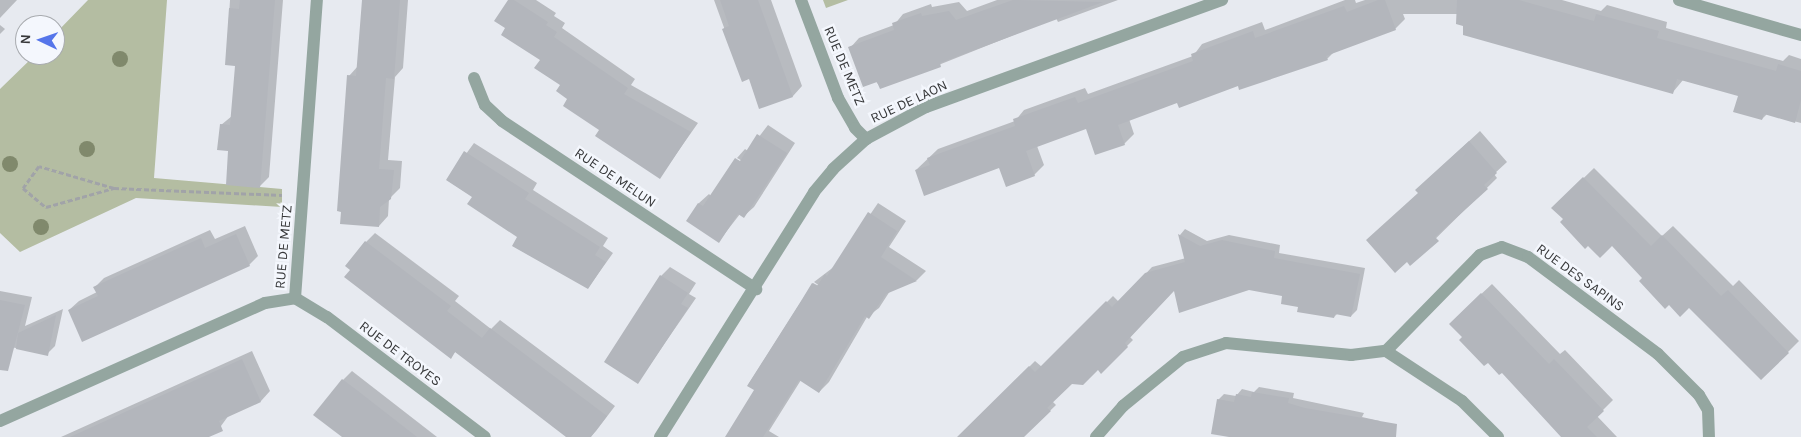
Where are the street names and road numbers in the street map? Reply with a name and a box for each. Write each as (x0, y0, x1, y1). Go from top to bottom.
street label: RUE DE METZ (820, 24, 868, 108)
street label: RUE DE LAON (868, 77, 950, 127)
street label: RUE DE MELUN (571, 145, 659, 211)
street label: RUE DE METZ (272, 204, 296, 290)
street label: RUE DES SAPINS (1533, 241, 1627, 315)
street label: RUE DE TROYES (356, 318, 444, 390)

